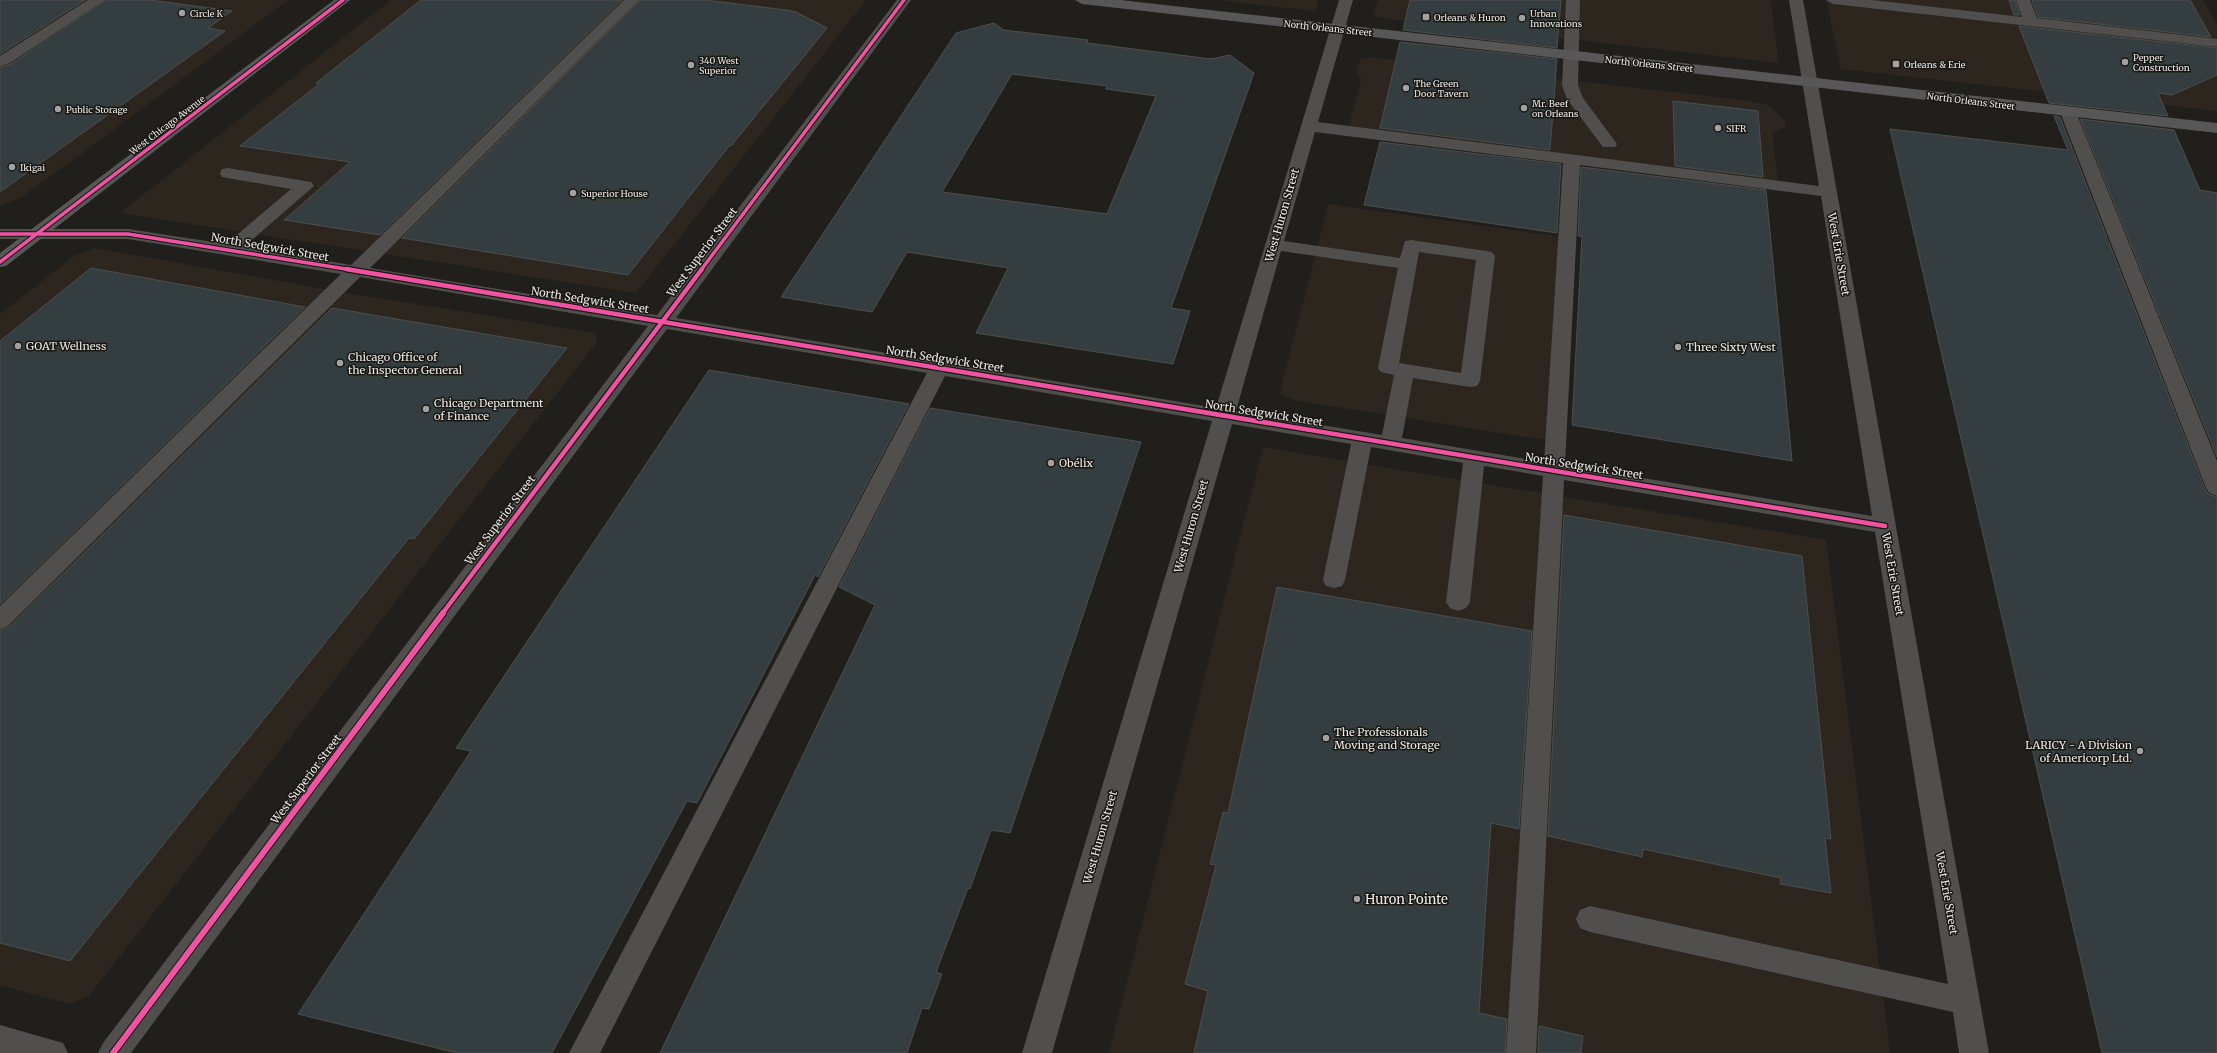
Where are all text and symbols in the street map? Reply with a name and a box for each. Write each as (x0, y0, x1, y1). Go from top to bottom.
marker: Circle K (177, 8, 187, 18)
place label: Circle K (190, 8, 224, 19)
place label: Urban Innovations (1530, 8, 1583, 29)
marker: Orleans & Huron (1421, 12, 1431, 22)
place label: Orleans & Huron (1434, 12, 1506, 23)
marker: Urban Innovations (1517, 13, 1527, 23)
street label: North Orleans Street (1283, 18, 1373, 38)
place label: Pepper Construction (2133, 52, 2190, 73)
street label: North Orleans Street (1604, 54, 1694, 74)
place label: 340 West Superior (699, 55, 739, 76)
marker: Pepper Construction (2120, 57, 2130, 67)
marker: Orleans & Erie (1891, 59, 1901, 69)
place label: Orleans & Erie (1904, 59, 1966, 70)
marker: 340 West Superior (686, 60, 696, 70)
place label: The Green Door Tavern (1414, 78, 1468, 99)
marker: The Green Door Tavern (1401, 83, 1411, 93)
street label: North Orleans Street (1926, 90, 2016, 112)
street label: West Chicago Avenue (126, 93, 207, 158)
place label: Mr. Beef on Orleans (1532, 98, 1579, 119)
marker: Mr. Beef on Orleans (1519, 103, 1529, 113)
marker: Public Storage (53, 104, 63, 114)
place label: Public Storage (66, 104, 128, 115)
marker: SIFR (1713, 123, 1723, 133)
place label: SIFR (1726, 123, 1747, 134)
marker: Ikigai (7, 162, 17, 172)
place label: Ikigai (20, 162, 45, 173)
street label: West Huron Street (1262, 166, 1302, 264)
marker: Superior House (568, 188, 578, 198)
place label: Superior House (581, 188, 648, 199)
street label: West Superior Street (663, 204, 741, 300)
street label: West Erie Street (1825, 210, 1853, 297)
street label: North Sedgwick Street (210, 230, 331, 264)
street label: North Sedgwick Street (530, 284, 651, 316)
place label: GOAT Wellness (26, 339, 106, 353)
place label: Three Sixty West (1686, 340, 1776, 354)
marker: GOAT Wellness (13, 341, 23, 351)
marker: Three Sixty West (1673, 342, 1683, 352)
street label: North Sedgwick Street (885, 343, 1006, 375)
place label: Chicago Office of the Inspector General (348, 350, 463, 377)
marker: Chicago Office of the Inspector General (335, 358, 345, 368)
place label: Chicago Department of Finance (434, 396, 544, 423)
street label: North Sedgwick Street (1204, 397, 1325, 429)
marker: Chicago Department of Finance (421, 404, 431, 414)
street label: North Sedgwick Street (1524, 450, 1645, 482)
place label: Obélix (1059, 456, 1094, 470)
marker: Obélix (1046, 458, 1056, 468)
street label: West Superior Street (461, 472, 539, 568)
street label: West Huron Street (1171, 477, 1211, 575)
street label: West Erie Street (1879, 530, 1907, 617)
place label: The Professionals Moving and Storage (1334, 725, 1440, 752)
street label: West Superior Street (267, 731, 345, 827)
marker: The Professionals Moving and Storage (1321, 733, 1331, 743)
place label: LARICY - A Division of Americorp Ltd. (2025, 738, 2133, 765)
marker: LARICY - A Division of Americorp Ltd. (2135, 746, 2145, 756)
street label: West Huron Street (1080, 788, 1120, 886)
street label: West Erie Street (1933, 849, 1961, 936)
place label: Huron Pointe (1365, 891, 1448, 908)
marker: Huron Pointe (1352, 894, 1362, 904)

